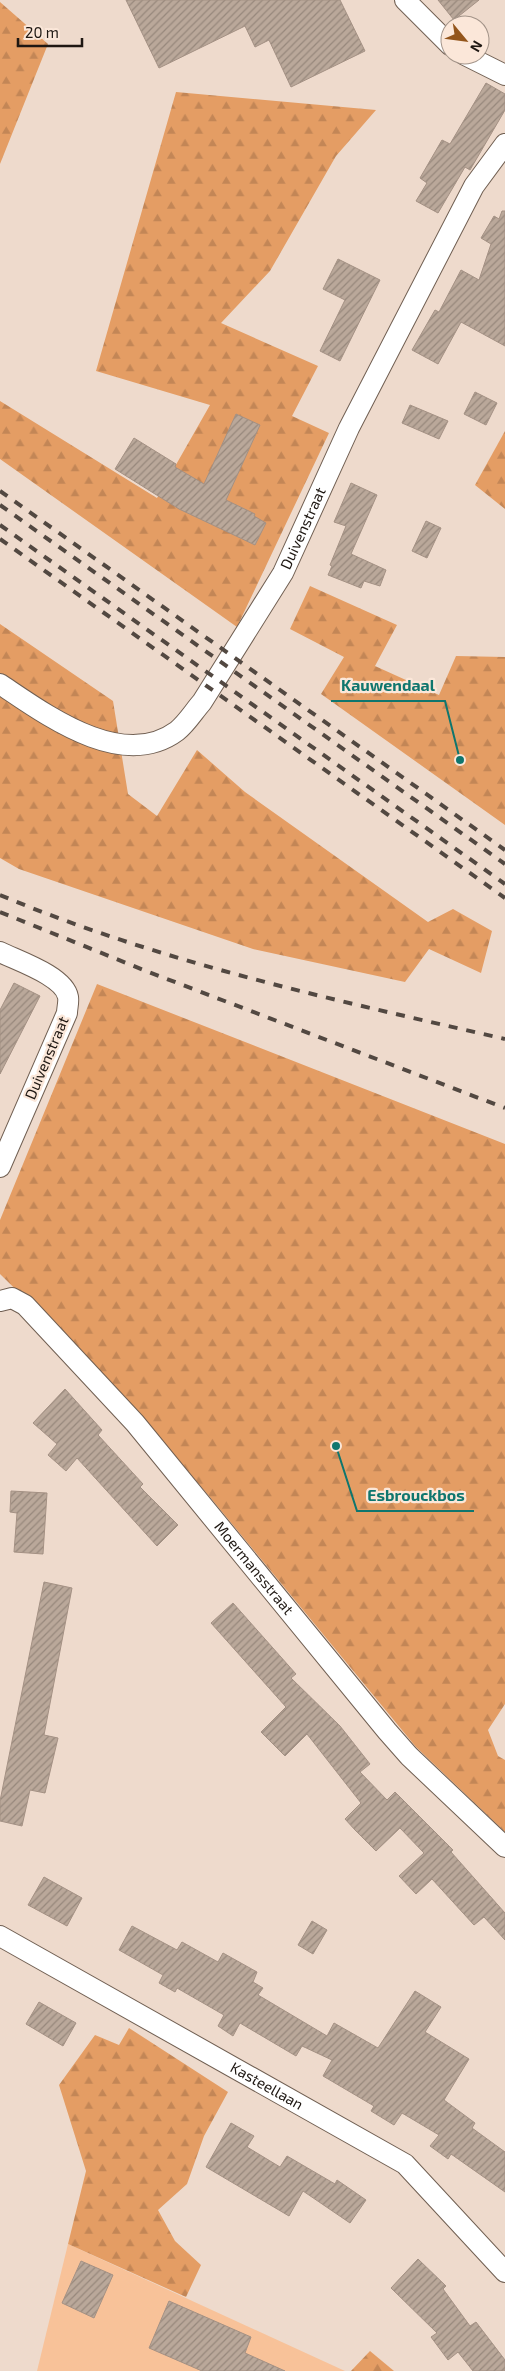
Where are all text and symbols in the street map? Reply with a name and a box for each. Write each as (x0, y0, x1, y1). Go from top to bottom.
scale bar (18, 15, 81, 47)
north arrow (440, 15, 490, 65)
text: 20 m (25, 23, 59, 41)
text: N (467, 38, 487, 55)
street label: Duivenstraat (276, 484, 329, 572)
callout: Kauwendaal (331, 670, 445, 701)
text: Kauwendaal (341, 675, 436, 694)
street label: Duivenstraat (21, 1013, 72, 1102)
callout: Esbrouckbos (357, 1480, 474, 1511)
text: Esbrouckbos (367, 1485, 465, 1504)
street label: Moermansstraat (211, 1517, 298, 1618)
street label: Kasteellaan (228, 2058, 307, 2113)

